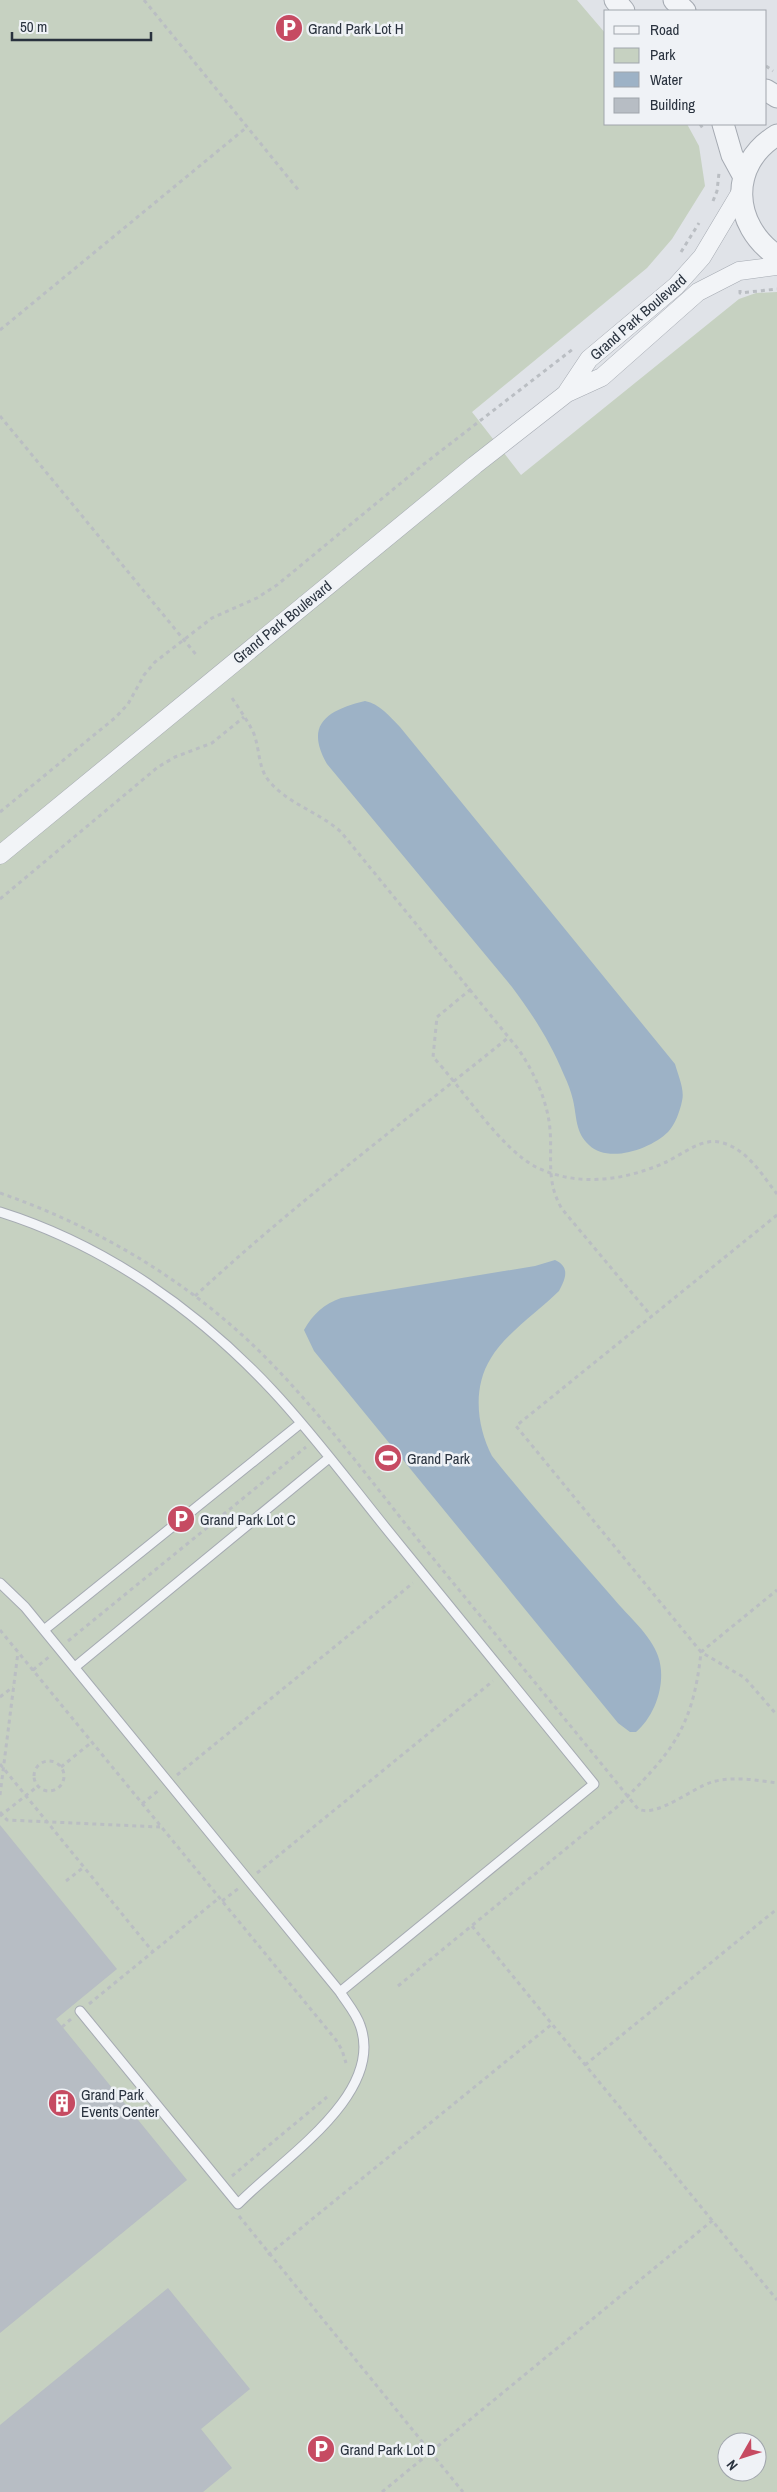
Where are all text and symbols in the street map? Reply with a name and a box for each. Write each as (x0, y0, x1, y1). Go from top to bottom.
scale bar (12, 10, 151, 42)
legend (604, 10, 767, 125)
parking icon: Grand Park Lot H (274, 13, 304, 43)
text: 50 m (20, 16, 47, 37)
place label: Grand Park Lot H (308, 18, 404, 39)
text: Road (650, 19, 679, 40)
text: Park (650, 44, 676, 65)
text: Water (650, 69, 682, 90)
text: Building (650, 94, 695, 115)
street label: Grand Park Boulevard (585, 269, 691, 365)
street label: Grand Park Boulevard (228, 576, 336, 668)
sports icon: Grand Park (373, 1443, 403, 1473)
place label: Grand Park (407, 1448, 471, 1469)
parking icon: Grand Park Lot C (166, 1504, 196, 1534)
place label: Grand Park Lot C (200, 1509, 296, 1530)
place label: Grand Park Events Center (81, 2084, 159, 2122)
building icon: Grand Park Events Center (47, 2088, 77, 2118)
north arrow (717, 2432, 767, 2482)
parking icon: Grand Park Lot D (306, 2434, 336, 2464)
place label: Grand Park Lot D (340, 2439, 436, 2460)
text: N (722, 2456, 742, 2474)

